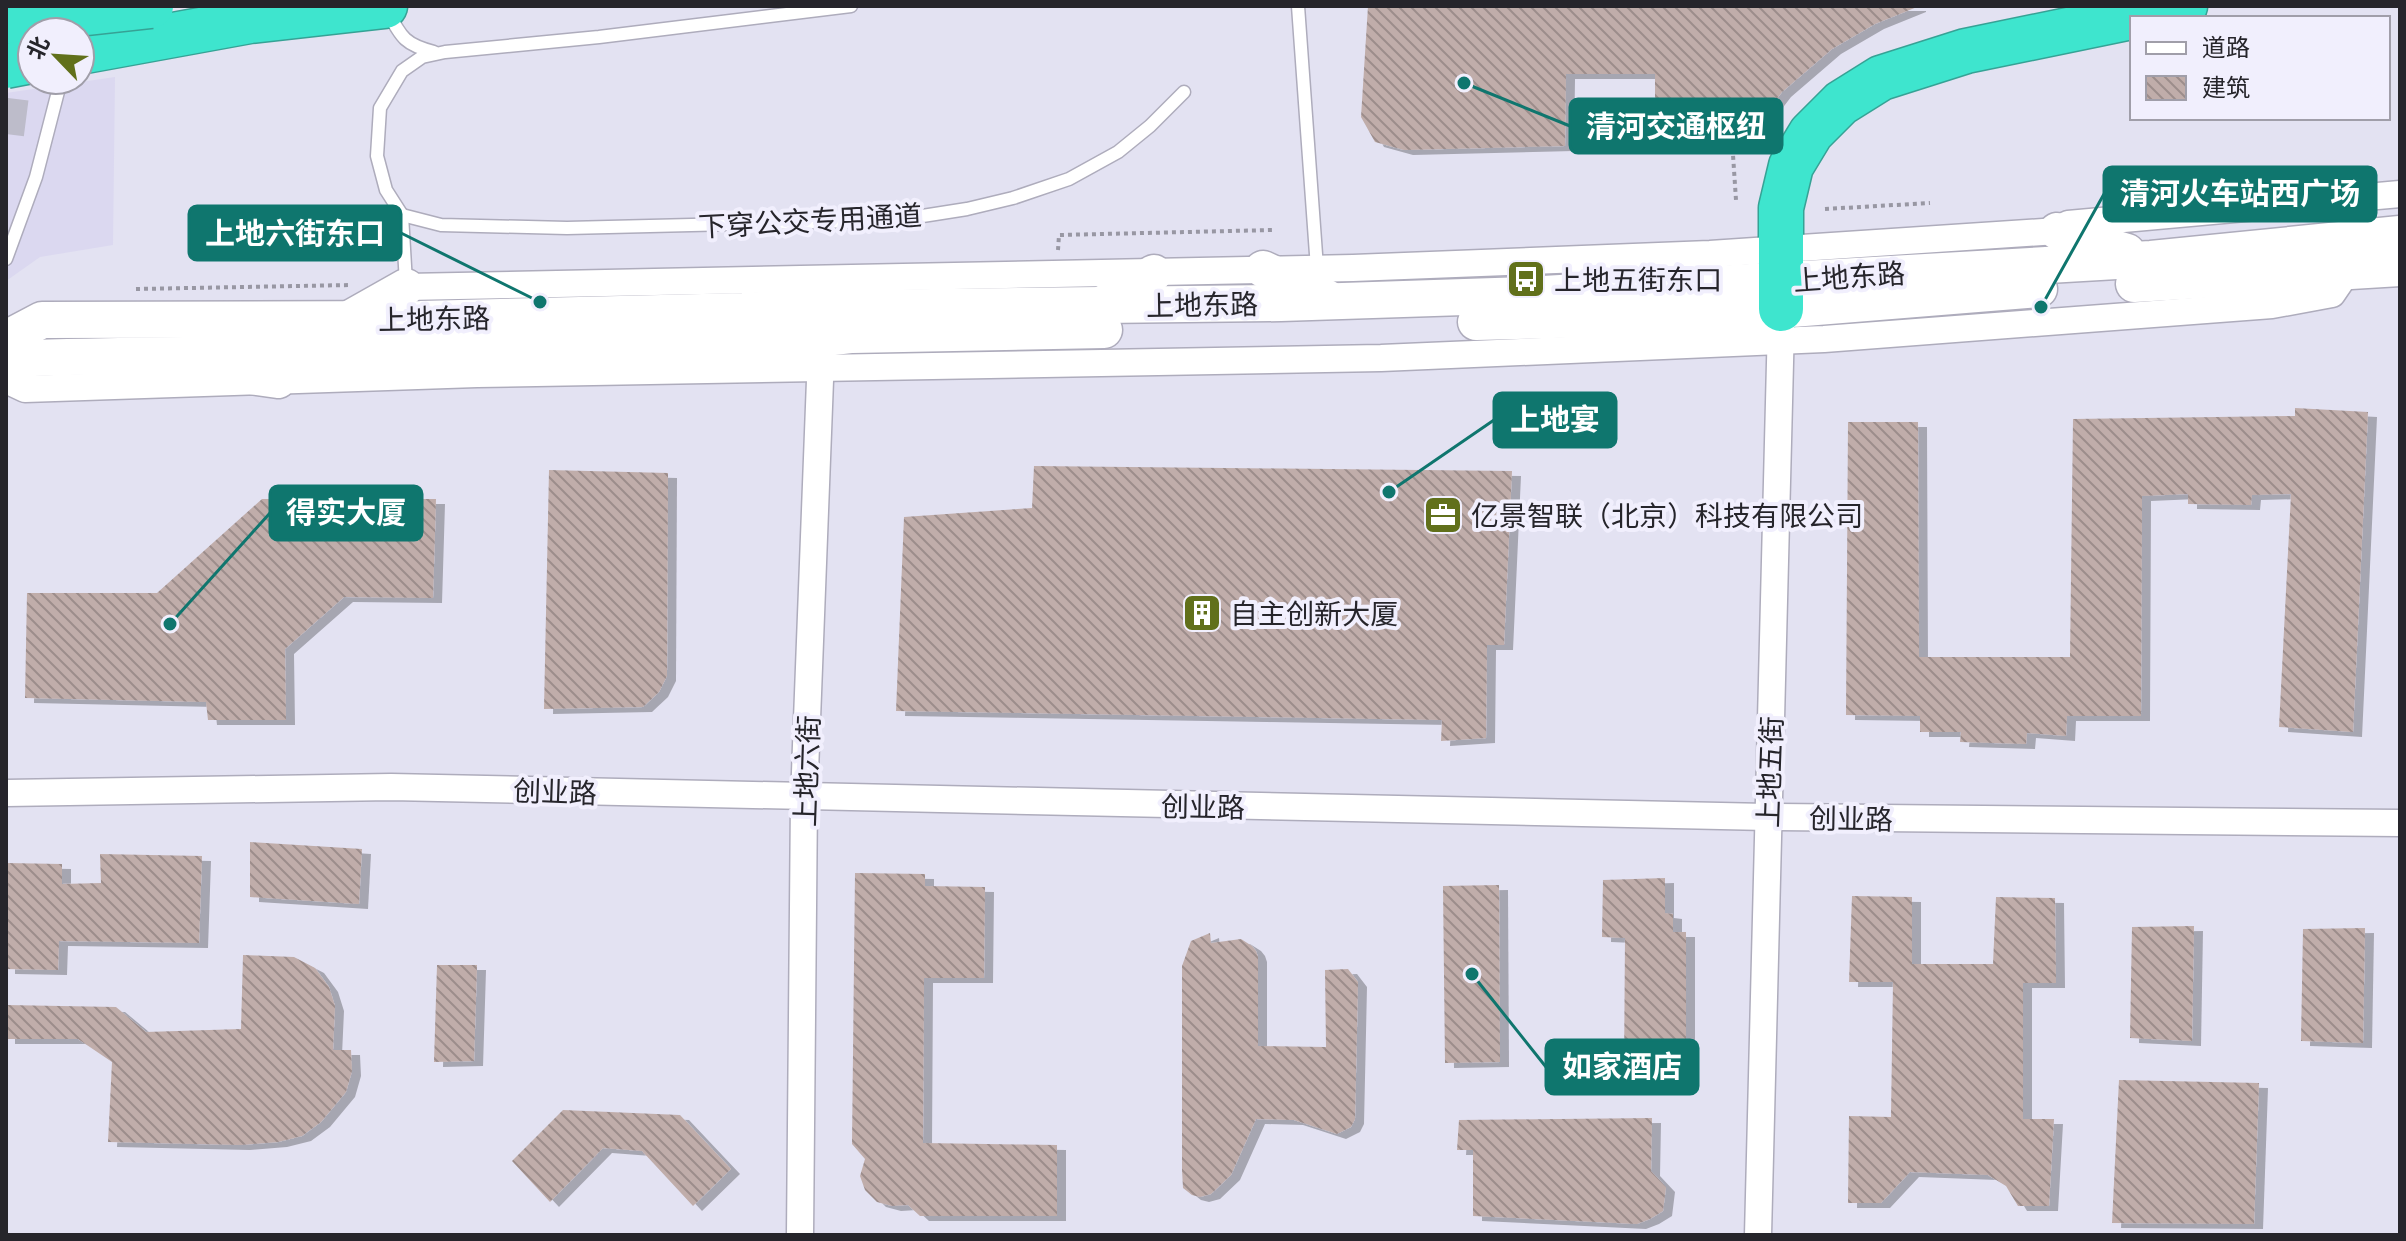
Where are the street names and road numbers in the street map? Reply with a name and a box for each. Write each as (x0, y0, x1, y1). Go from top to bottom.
street label: 下穿公交专用通道 (697, 197, 923, 243)
street label: 上地东路 (1792, 255, 1906, 297)
street label: 上地东路 (1146, 286, 1258, 322)
street label: 上地东路 (378, 300, 490, 336)
street label: 上地六街 (787, 714, 825, 828)
street label: 上地五街 (1750, 715, 1788, 829)
street label: 创业路 (512, 773, 598, 809)
street label: 创业路 (1161, 788, 1245, 824)
street label: 创业路 (1809, 800, 1893, 836)

